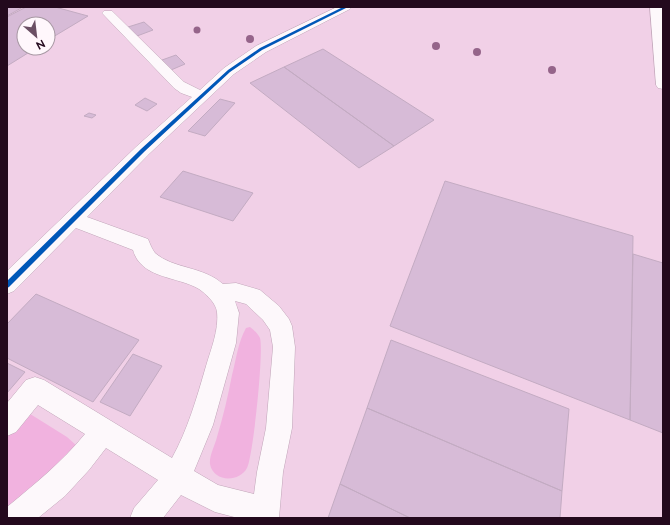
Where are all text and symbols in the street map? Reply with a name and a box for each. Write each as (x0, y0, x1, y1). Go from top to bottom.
north arrow (16, 16, 56, 56)
text: N (34, 37, 47, 52)

